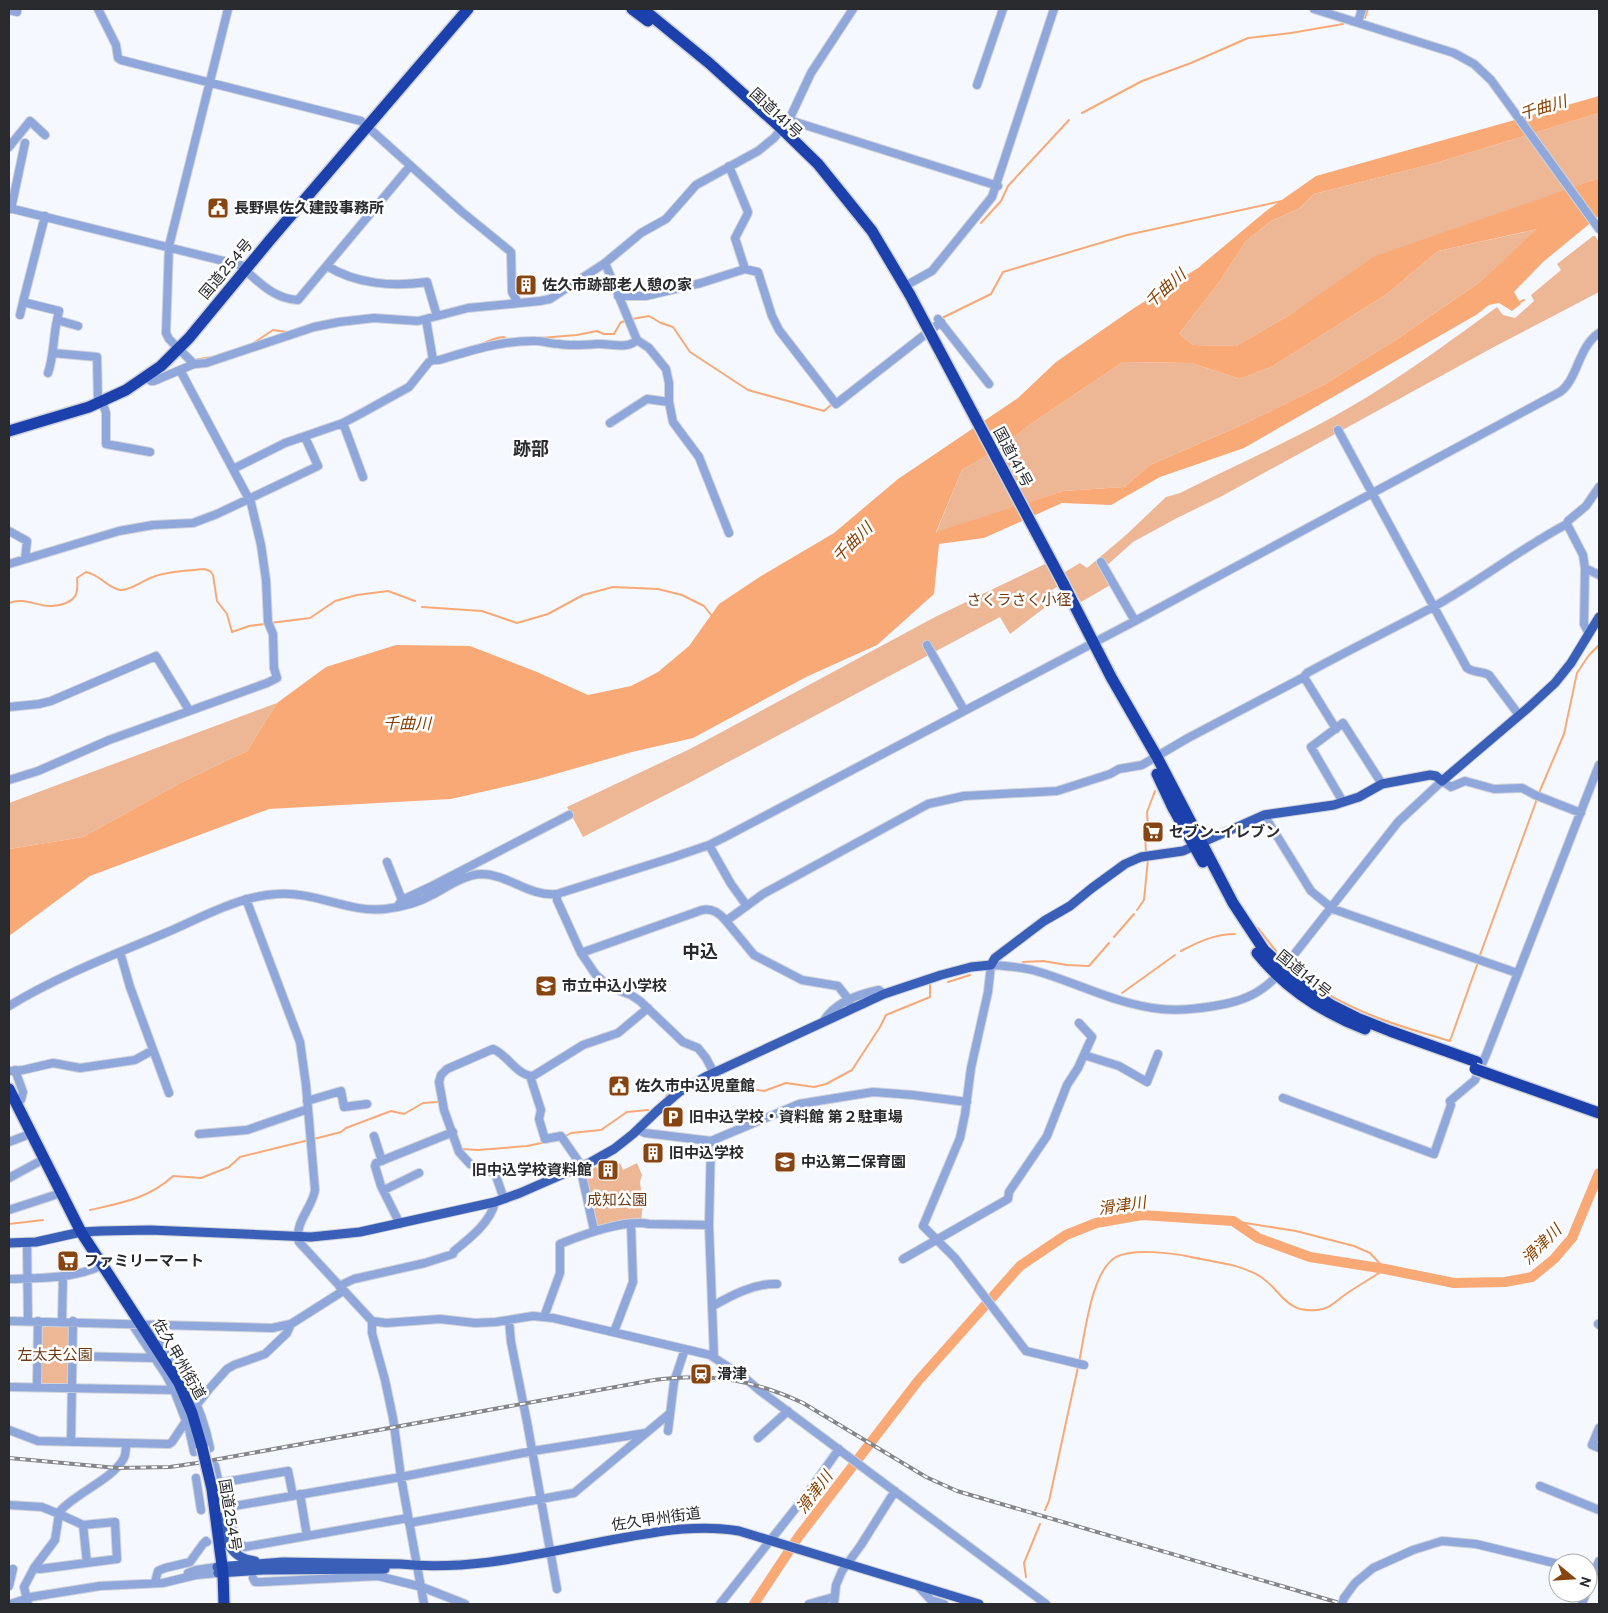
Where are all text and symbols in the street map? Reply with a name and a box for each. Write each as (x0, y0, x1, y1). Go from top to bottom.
street label: 国道141号 (745, 85, 805, 143)
water label: 千曲川 (1518, 92, 1571, 125)
public building icon: 長野県佐久建設事務所 (206, 196, 230, 220)
place label: 長野県佐久建設事務所 (234, 200, 384, 219)
street label: 国道254号 (196, 236, 258, 304)
water label: 千曲川 (1142, 265, 1192, 313)
building icon: 佐久市跡部老人憩の家 (514, 273, 538, 297)
place label: 佐久市跡部老人憩の家 (542, 277, 692, 296)
street label: 国道141号 (988, 424, 1035, 491)
district label: 跡部 (513, 439, 549, 462)
water label: 千曲川 (829, 518, 879, 567)
park label: さくラさく小径 (966, 592, 1072, 611)
water label: 千曲川 (383, 715, 433, 735)
supermarket icon: セブン-イレブン (1141, 820, 1165, 844)
place label: セブン-イレブン (1169, 823, 1280, 843)
district label: 中込 (682, 942, 718, 965)
street label: 国道141号 (1272, 947, 1334, 1003)
school or university icon: 市立中込小学校 (534, 974, 558, 998)
place label: 市立中込小学校 (562, 978, 667, 997)
public building icon: 佐久市中込児童館 (607, 1074, 631, 1098)
place label: 佐久市中込児童館 (635, 1078, 755, 1097)
parking icon: 旧中込学校・資料館 第２駐車場 (661, 1105, 685, 1129)
place label: 旧中込学校・資料館 第２駐車場 (689, 1108, 903, 1128)
building icon: 旧中込学校 (641, 1141, 665, 1165)
place label: 旧中込学校 (669, 1145, 744, 1164)
school or university icon: 中込第二保育園 (773, 1150, 797, 1174)
place label: 中込第二保育園 (801, 1154, 906, 1173)
building icon: 旧中込学校資料館 (596, 1158, 620, 1182)
place label: 旧中込学校資料館 (472, 1161, 592, 1181)
park label: 成知公園 (587, 1192, 647, 1211)
water label: 滑津川 (1097, 1193, 1149, 1220)
water label: 滑津川 (1518, 1220, 1568, 1269)
supermarket icon: ファミリーマート (56, 1249, 80, 1273)
place label: ファミリーマート (84, 1253, 204, 1272)
street label: 佐久甲州街道 (147, 1316, 209, 1403)
park label: 左太夫公園 (17, 1347, 93, 1366)
station icon: 滑津 (689, 1362, 713, 1386)
place label: 滑津 (717, 1366, 747, 1385)
water label: 滑津川 (793, 1466, 839, 1518)
street label: 国道254号 (213, 1478, 244, 1553)
street label: 佐久甲州街道 (610, 1504, 702, 1536)
north arrow (1548, 1553, 1598, 1603)
text: N (1574, 1574, 1594, 1589)

